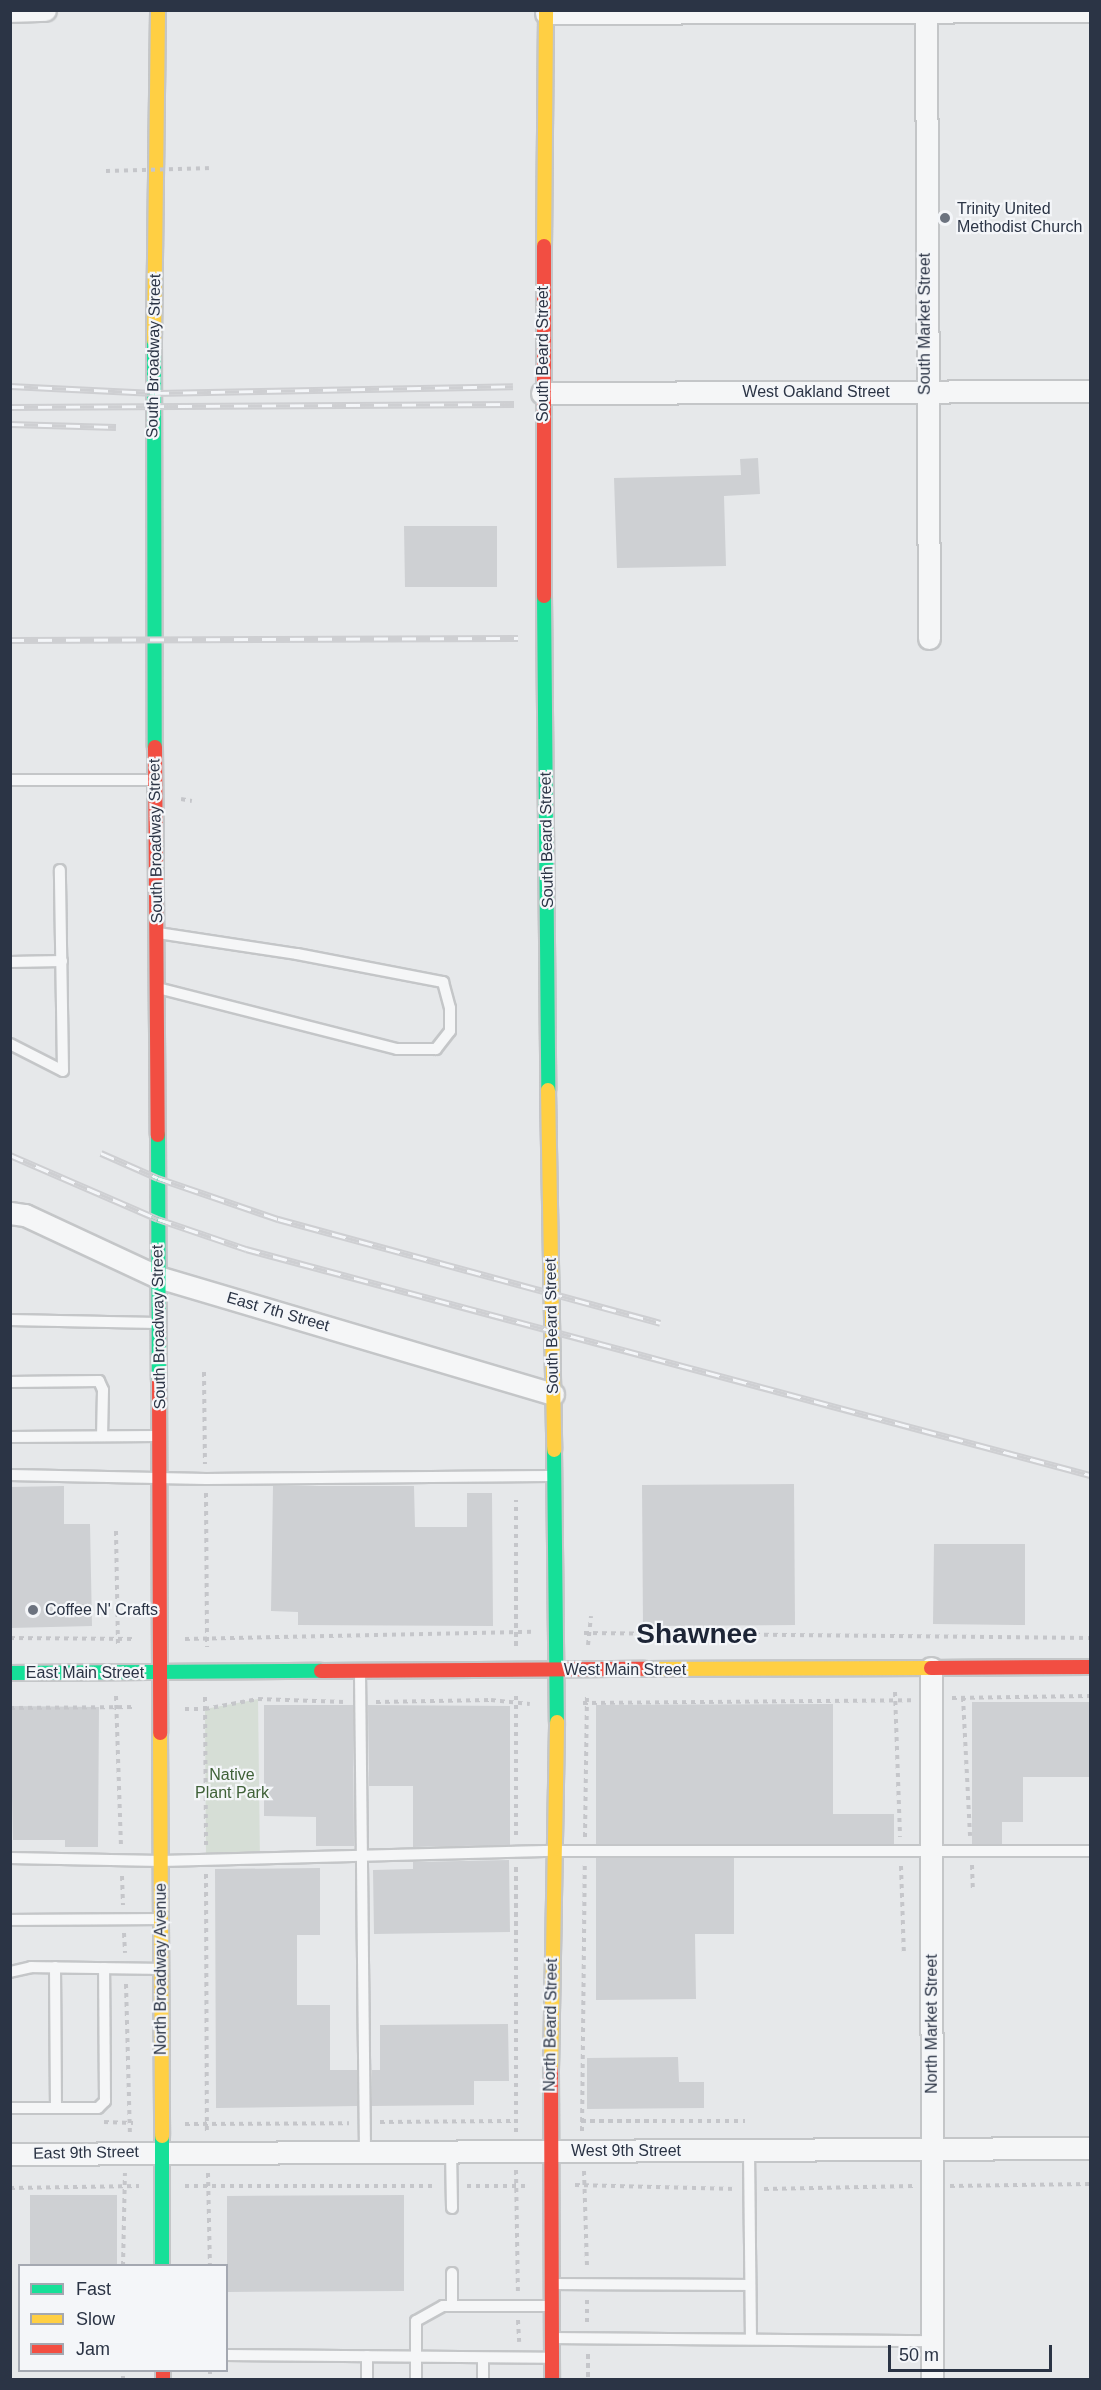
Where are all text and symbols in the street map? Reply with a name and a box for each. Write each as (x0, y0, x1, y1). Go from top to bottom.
place label: Trinity United Methodist Church (957, 199, 1082, 237)
marker: Trinity United Methodist Church (938, 211, 952, 225)
street label: South Market Street (915, 253, 935, 395)
street label: South Broadway Street (143, 274, 165, 438)
street label: South Beard Street (533, 286, 553, 422)
street label: West Oakland Street (742, 382, 890, 402)
street label: South Broadway Street (145, 759, 167, 923)
street label: South Beard Street (536, 772, 558, 908)
street label: South Broadway Street (148, 1245, 170, 1409)
street label: South Beard Street (541, 1258, 563, 1394)
street label: East 7th Street (224, 1288, 332, 1336)
place label: Coffee N' Crafts (45, 1600, 158, 1620)
marker: Coffee N' Crafts (26, 1603, 40, 1617)
district label: Shawnee (636, 1617, 758, 1651)
street label: West Main Street (564, 1660, 686, 1680)
street label: East Main Street (26, 1663, 144, 1683)
park label: Native Plant Park (195, 1765, 269, 1803)
street label: North Broadway Avenue (151, 1882, 171, 2056)
street label: North Market Street (922, 1954, 942, 2094)
street label: North Beard Street (540, 1958, 562, 2092)
street label: West 9th Street (571, 2141, 681, 2161)
street label: East 9th Street (33, 2142, 139, 2164)
legend (18, 2264, 228, 2372)
text: Fast (76, 2279, 111, 2299)
text: Slow (76, 2309, 115, 2329)
scale bar (891, 2333, 1054, 2371)
text: Jam (76, 2339, 110, 2359)
text: 50 m (899, 2345, 939, 2365)

